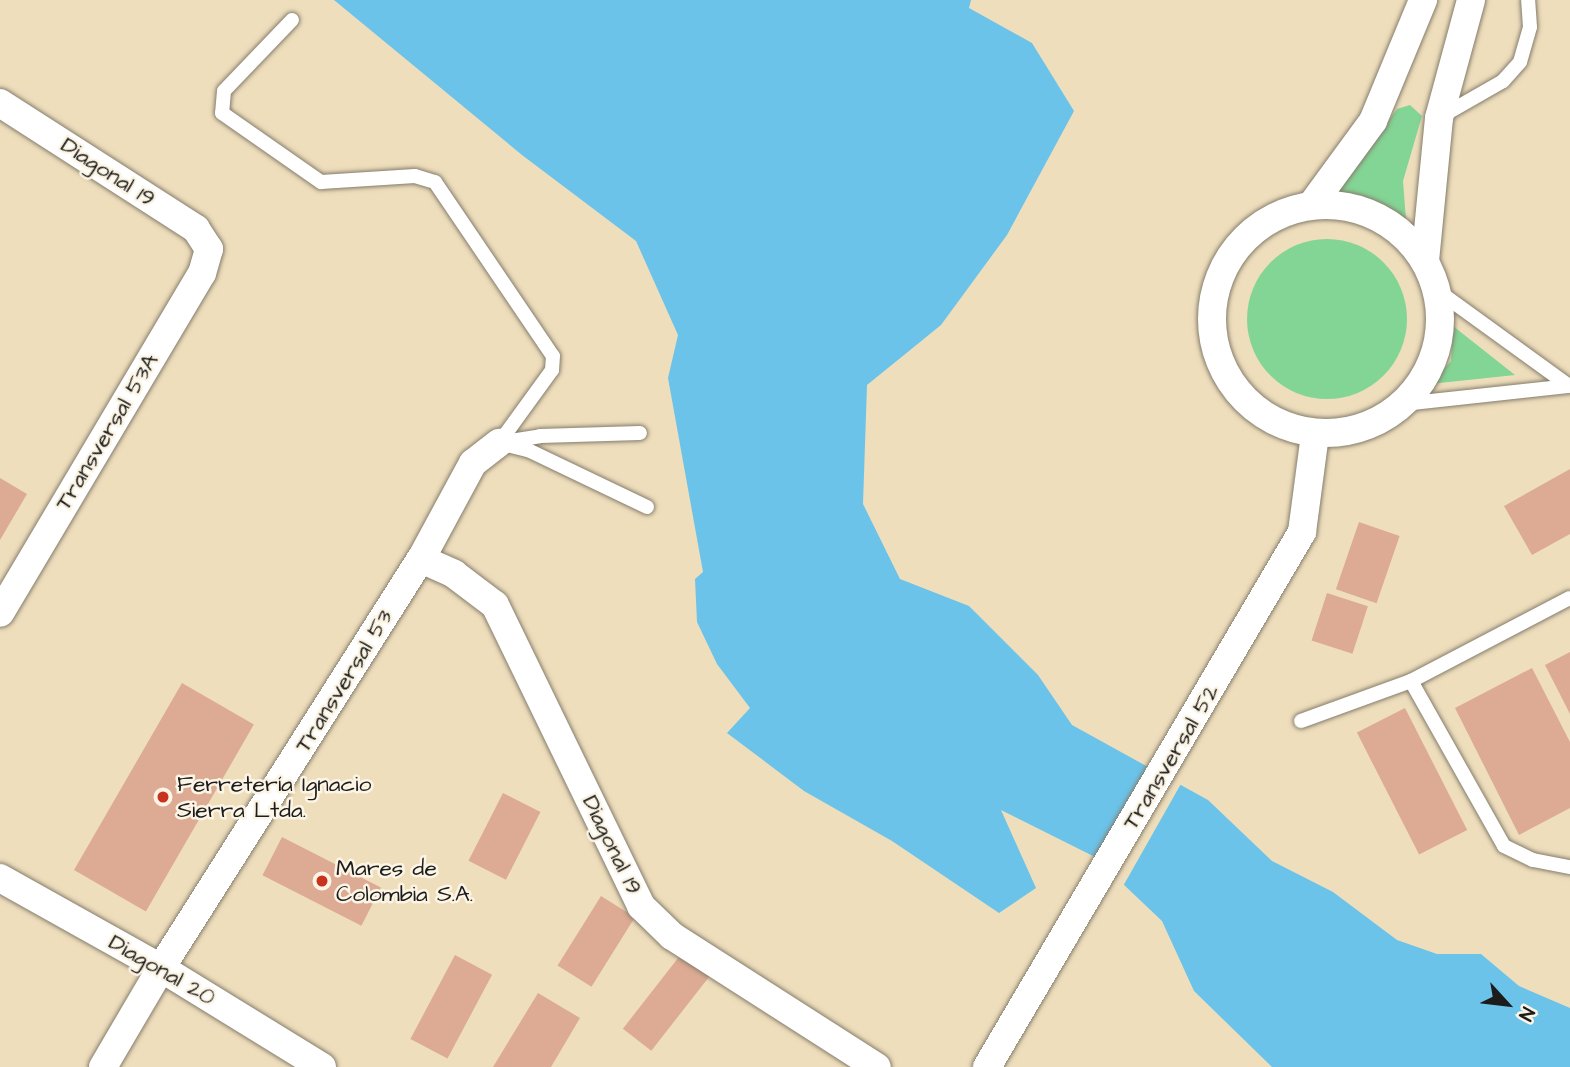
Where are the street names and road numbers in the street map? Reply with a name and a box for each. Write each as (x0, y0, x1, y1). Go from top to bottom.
street label: Diagonal 19 (56, 131, 160, 213)
street label: Transversal 53A (49, 349, 165, 515)
street label: Transversal 53 (289, 605, 399, 757)
street label: Transversal 52 (1117, 679, 1225, 835)
street label: Diagonal 19 (576, 791, 648, 899)
street label: Diagonal 20 (104, 928, 220, 1012)

